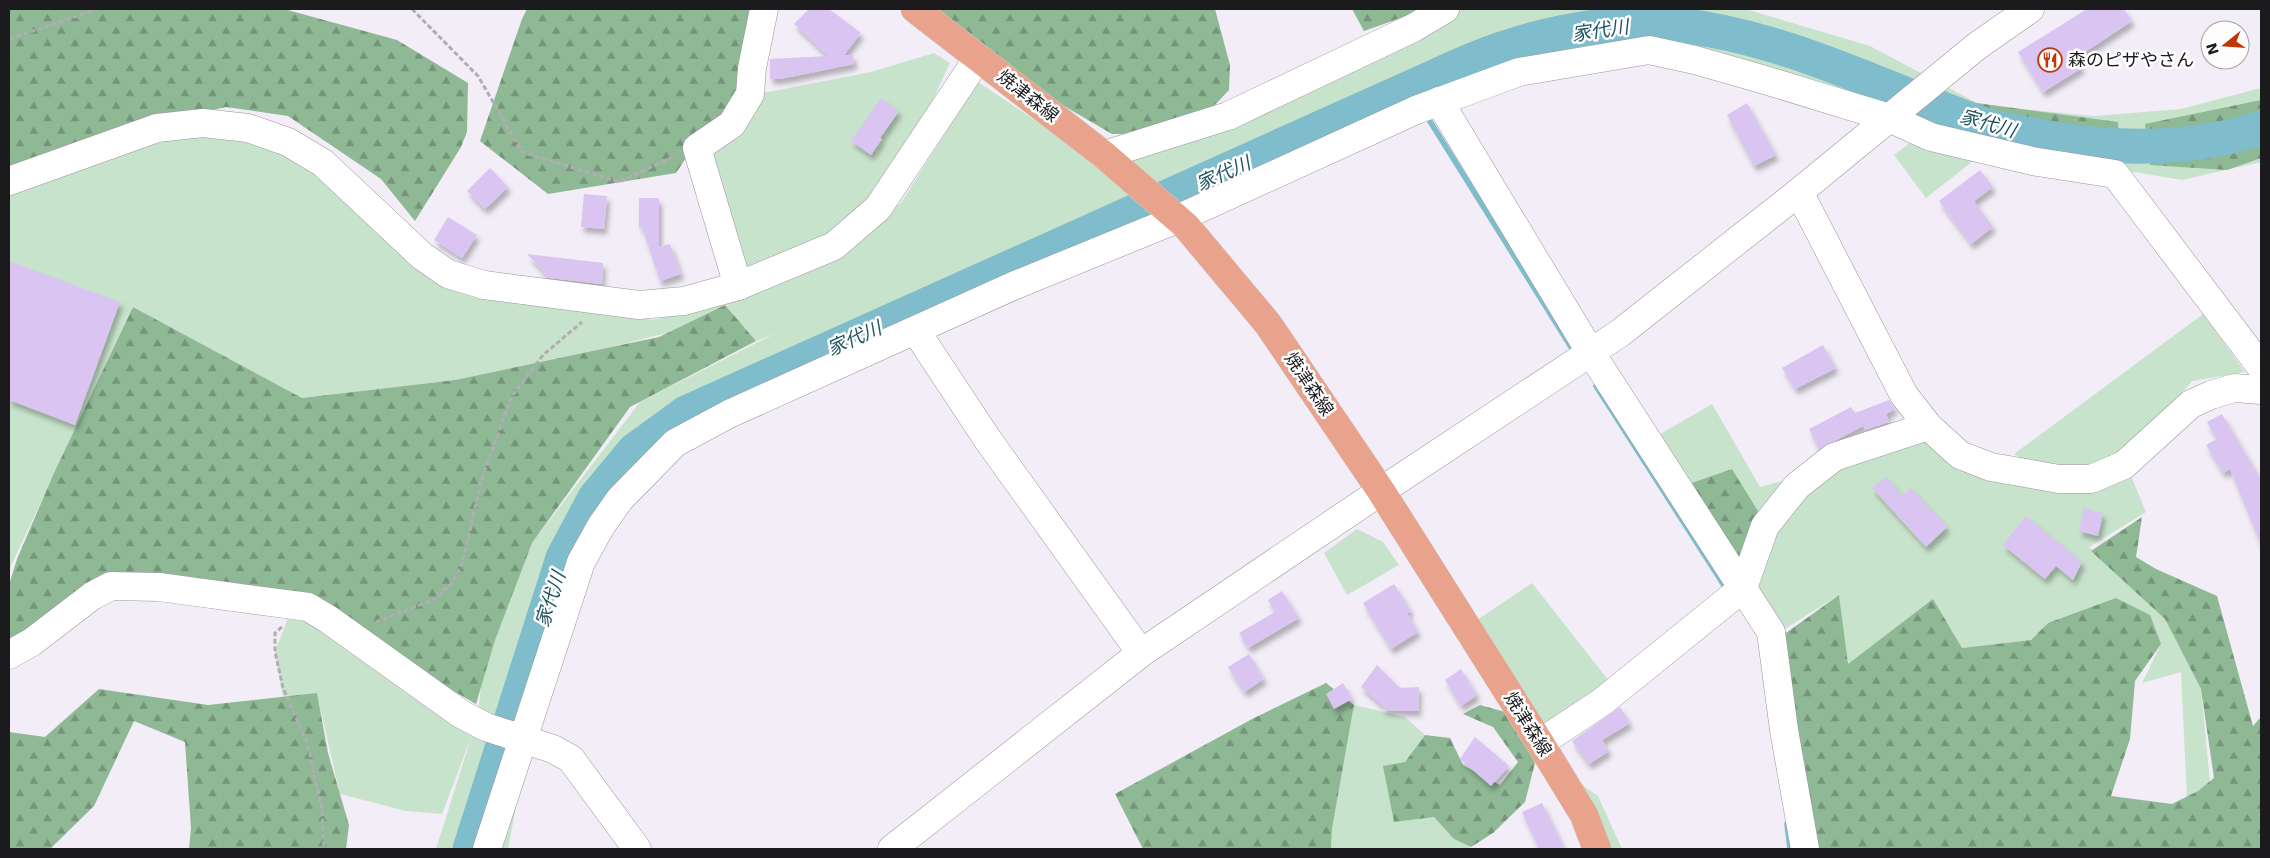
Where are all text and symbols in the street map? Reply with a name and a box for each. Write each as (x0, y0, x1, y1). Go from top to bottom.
water label: 家代川 (1570, 15, 1632, 45)
north arrow (2200, 20, 2250, 70)
text: N (2203, 41, 2222, 57)
restaurant icon: 森のピザやさん (2037, 47, 2063, 73)
place label: 森のピザやさん (2068, 49, 2194, 70)
street label: 焼津森線 (993, 65, 1063, 126)
water label: 家代川 (1958, 105, 2020, 142)
water label: 家代川 (1192, 151, 1255, 195)
water label: 家代川 (823, 316, 886, 360)
street label: 焼津森線 (1281, 348, 1338, 419)
water label: 家代川 (531, 567, 570, 630)
street label: 焼津森線 (1500, 688, 1556, 760)

